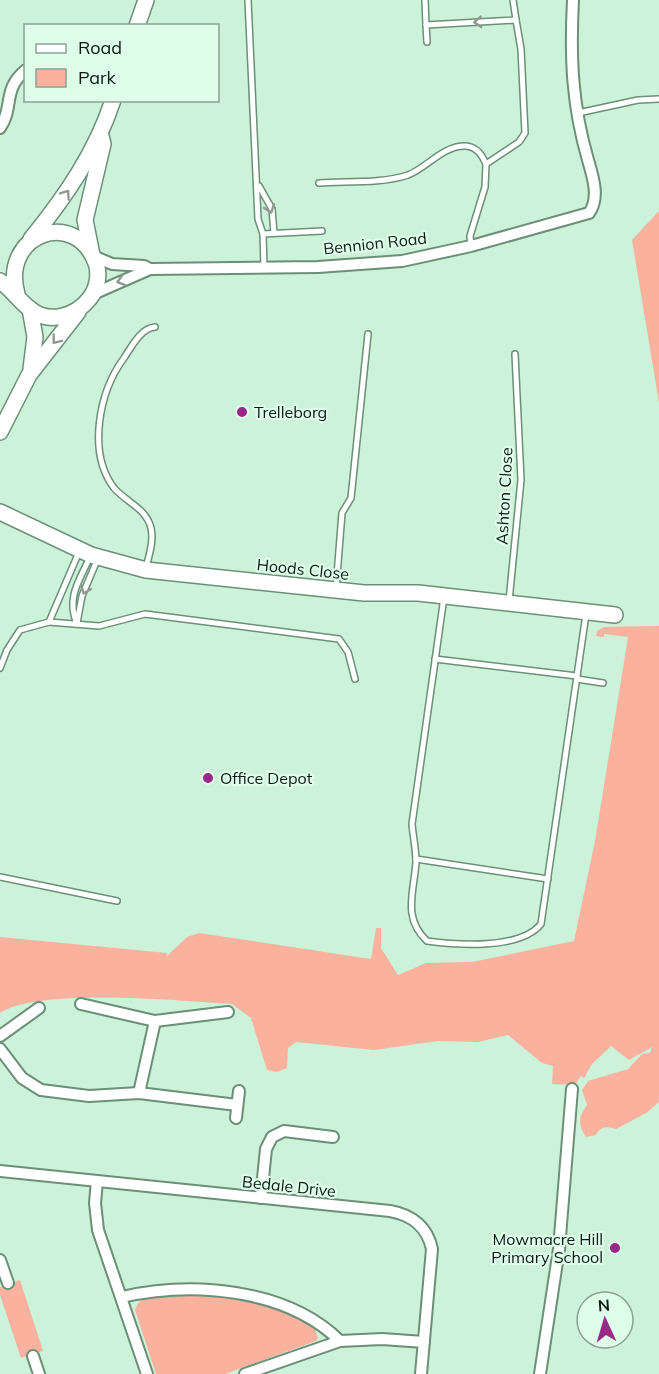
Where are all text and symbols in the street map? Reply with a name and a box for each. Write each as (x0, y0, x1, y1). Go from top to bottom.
one-way arrow (473, 15, 482, 28)
legend (24, 24, 219, 102)
text: Road (78, 36, 122, 59)
text: Park (78, 66, 117, 89)
one-way arrow (59, 189, 70, 200)
one-way arrow (262, 203, 275, 213)
street label: Bennion Road (322, 228, 428, 258)
one-way arrow (116, 274, 127, 286)
one-way arrow (52, 333, 63, 344)
place label: Trelleborg (254, 402, 327, 422)
marker: Trelleborg (235, 405, 249, 419)
street label: Ashton Close (491, 447, 517, 545)
street label: Hoods Close (256, 554, 350, 584)
one-way arrow (79, 584, 92, 595)
place label: Office Depot (220, 768, 313, 788)
marker: Office Depot (201, 771, 215, 785)
street label: Bedale Drive (241, 1171, 337, 1201)
place label: Mowmacre Hill Primary School (491, 1229, 603, 1267)
marker: Mowmacre Hill Primary School (608, 1241, 622, 1255)
north arrow (575, 1290, 635, 1350)
text: N (597, 1295, 611, 1315)

